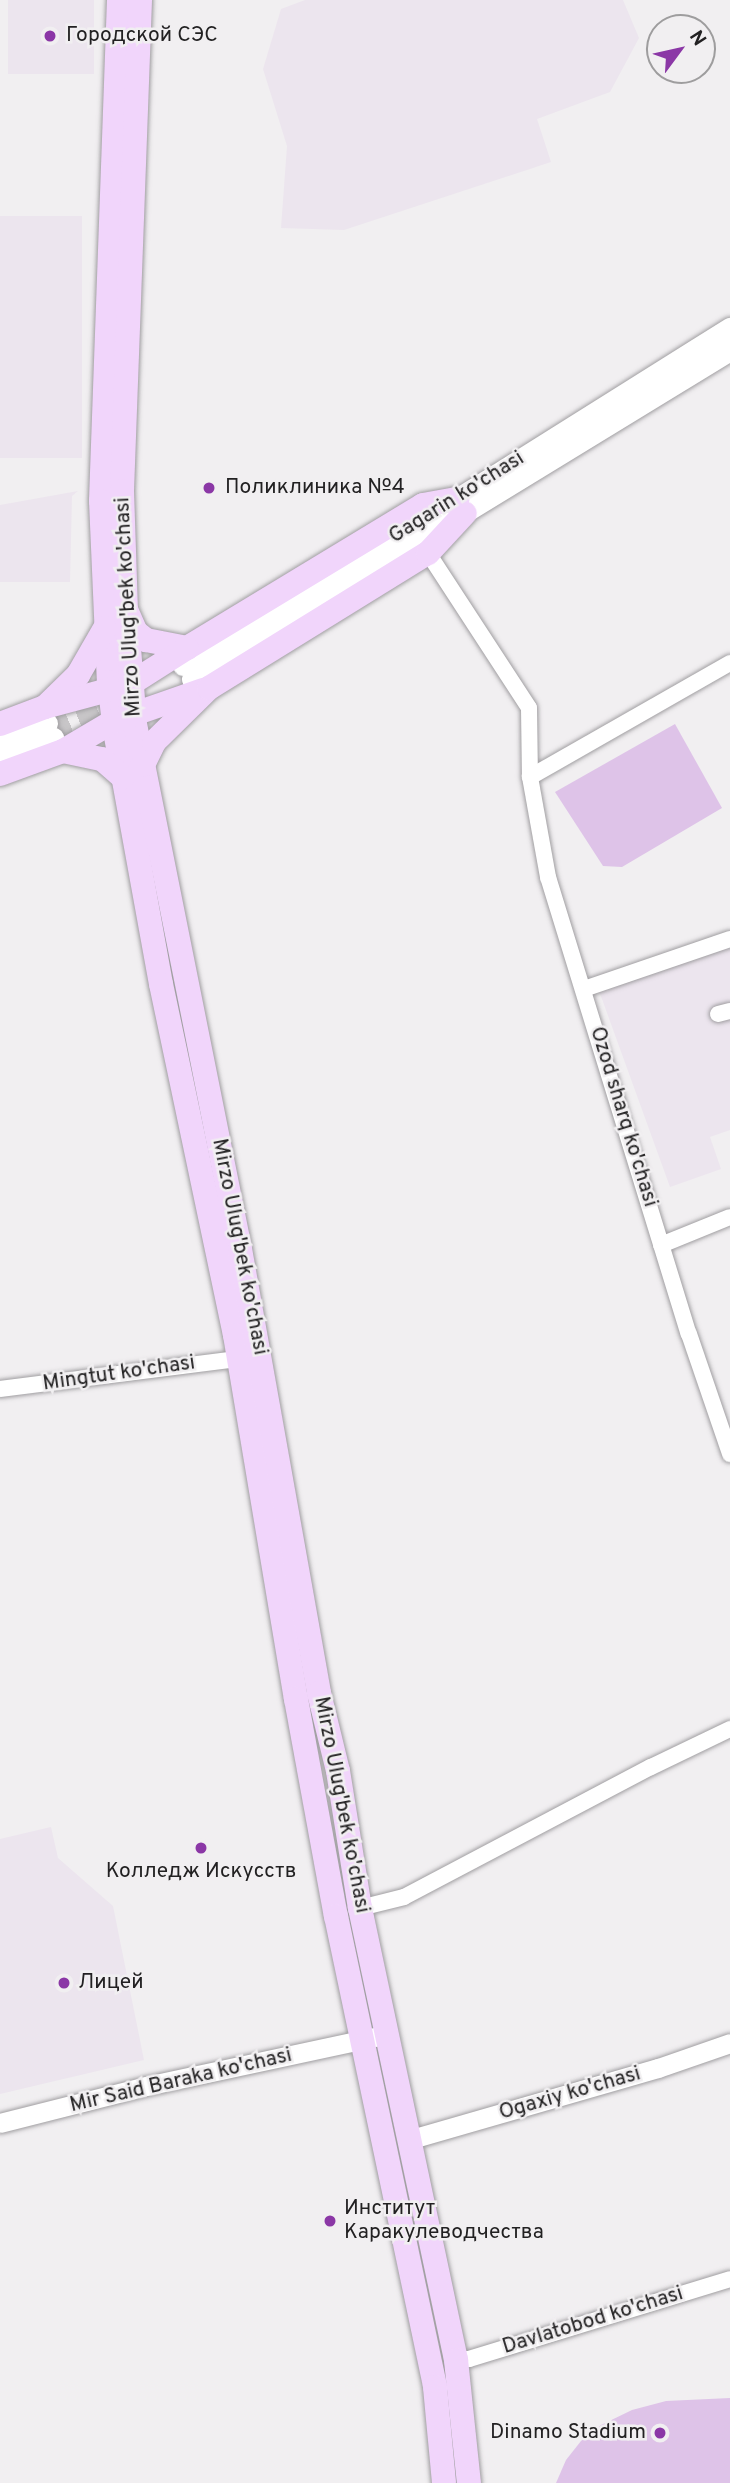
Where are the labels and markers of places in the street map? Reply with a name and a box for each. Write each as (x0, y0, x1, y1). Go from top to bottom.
place label: Городской СЭС (66, 23, 218, 49)
marker: Городской СЭС (40, 26, 60, 46)
place label: Поликлиника №4 (225, 475, 405, 501)
marker: Поликлиника №4 (199, 478, 219, 498)
marker: Колледж Искусств (193, 1840, 209, 1856)
place label: Колледж Искусств (106, 1859, 296, 1885)
place label: Лицей (78, 1970, 144, 1996)
marker: Лицей (56, 1975, 72, 1991)
place label: Институт Каракулеводчества (344, 2196, 544, 2246)
marker: Институт Каракулеводчества (322, 2213, 338, 2229)
place label: Dinamo Stadium (490, 2420, 646, 2446)
marker: Dinamo Stadium (652, 2425, 668, 2441)

